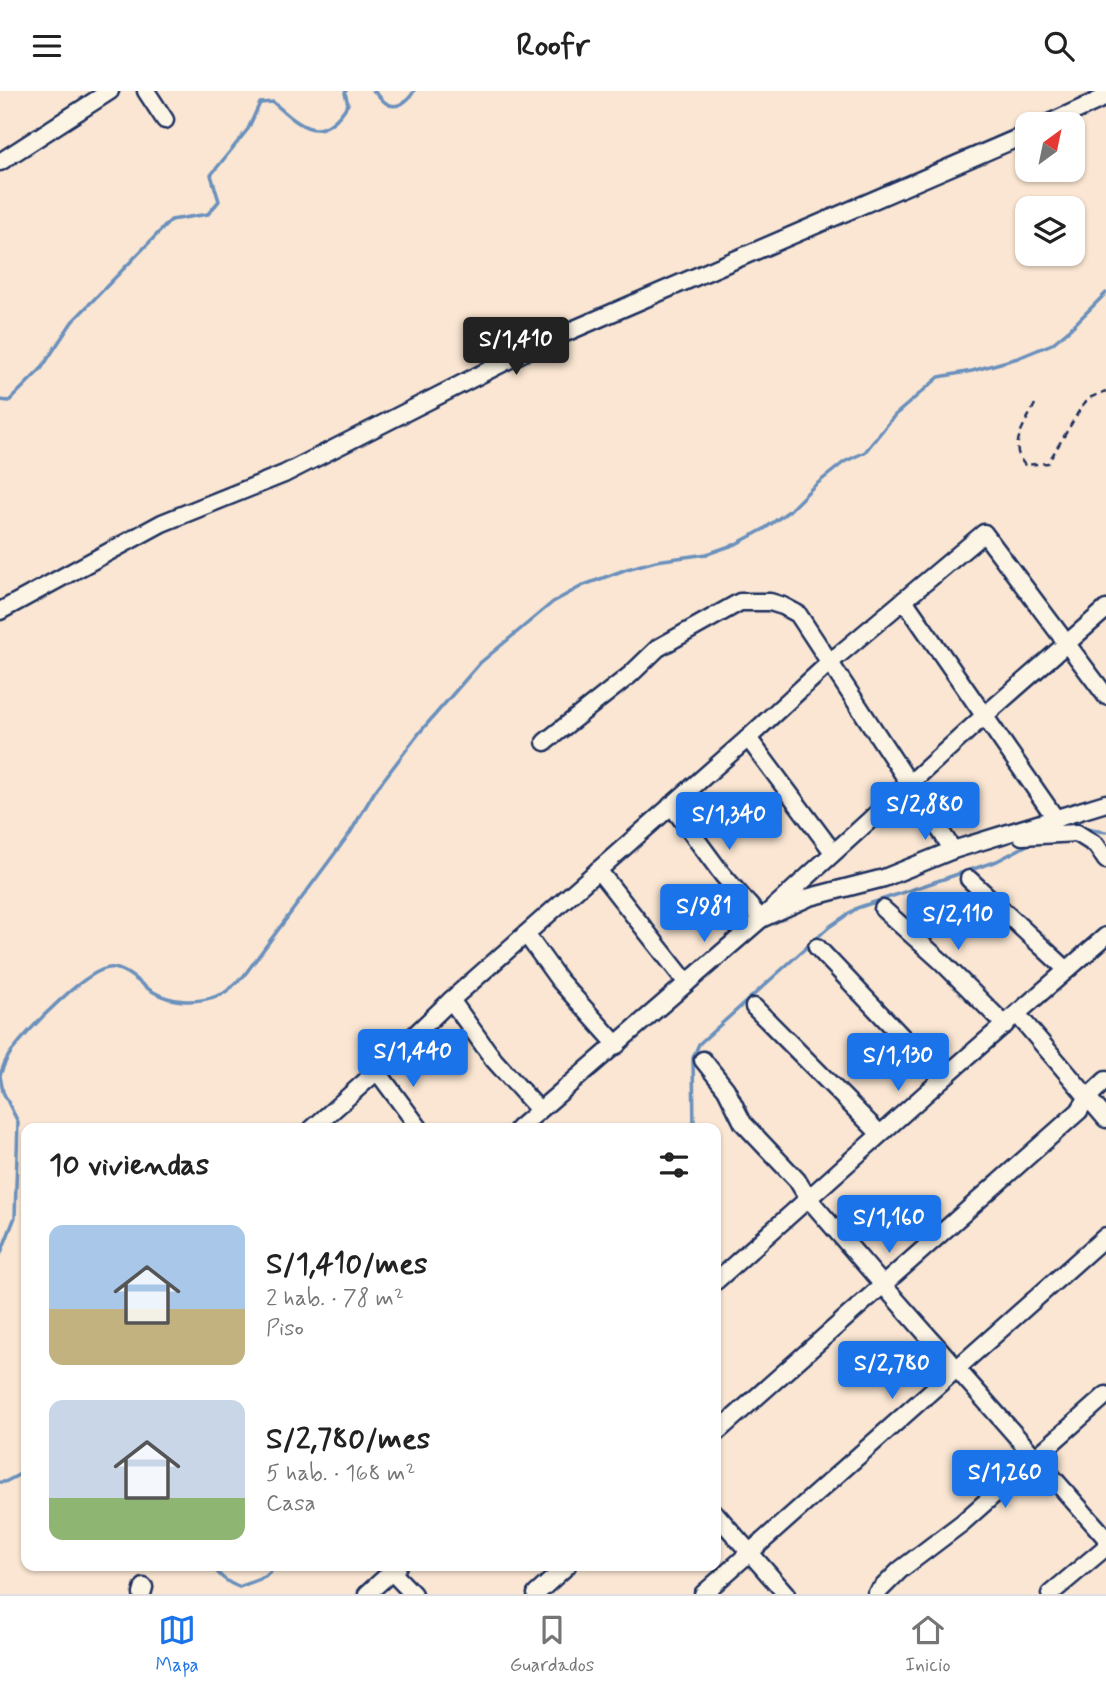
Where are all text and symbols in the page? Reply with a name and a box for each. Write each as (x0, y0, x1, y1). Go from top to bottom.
text: Roofr (516, 25, 590, 67)
icon: menu (28, 27, 66, 65)
icon: search (1040, 27, 1078, 65)
north arrow (1015, 112, 1085, 182)
map controls (1015, 112, 1085, 266)
button: layers (1015, 196, 1085, 266)
pin: S/1,410 (451, 317, 581, 377)
text: S/1,410 (479, 325, 553, 355)
pin: S/2,880 (860, 783, 990, 842)
text: S/2,880 (887, 790, 963, 820)
pin: S/1,340 (664, 793, 794, 852)
text: S/1,340 (692, 800, 766, 830)
pin: S/981 (655, 885, 753, 944)
text: S/981 (676, 892, 732, 922)
pin: S/2,110 (893, 893, 1023, 952)
text: S/2,110 (923, 900, 993, 930)
pin: S/1,440 (348, 1030, 478, 1089)
pin: S/1,130 (833, 1033, 963, 1093)
text: S/1,440 (374, 1037, 452, 1067)
text: S/1,130 (863, 1041, 933, 1071)
text: 10 viviendas (49, 1146, 209, 1185)
icon: filters (655, 1146, 693, 1184)
pin: S/1,160 (824, 1195, 954, 1255)
text: S/1,160 (853, 1203, 925, 1233)
text: S/1,410/mes (266, 1245, 427, 1284)
icon: home (105, 1253, 189, 1337)
text: 2 hab. · 78 m² (266, 1284, 404, 1314)
text: Piso (266, 1314, 304, 1344)
pin: S/2,780 (827, 1341, 957, 1401)
text: S/2,780 (854, 1349, 930, 1379)
text: S/2,780/mes (266, 1420, 430, 1459)
icon: home (105, 1428, 189, 1512)
pin: S/1,260 (940, 1451, 1070, 1510)
text: S/1,260 (968, 1458, 1042, 1488)
text: 5 hab. · 168 m² (266, 1459, 415, 1489)
text: Casa (266, 1489, 316, 1519)
tab: Mapa (155, 1611, 199, 1678)
tab: Guardados (510, 1611, 594, 1678)
tab: Inicio (905, 1611, 951, 1678)

